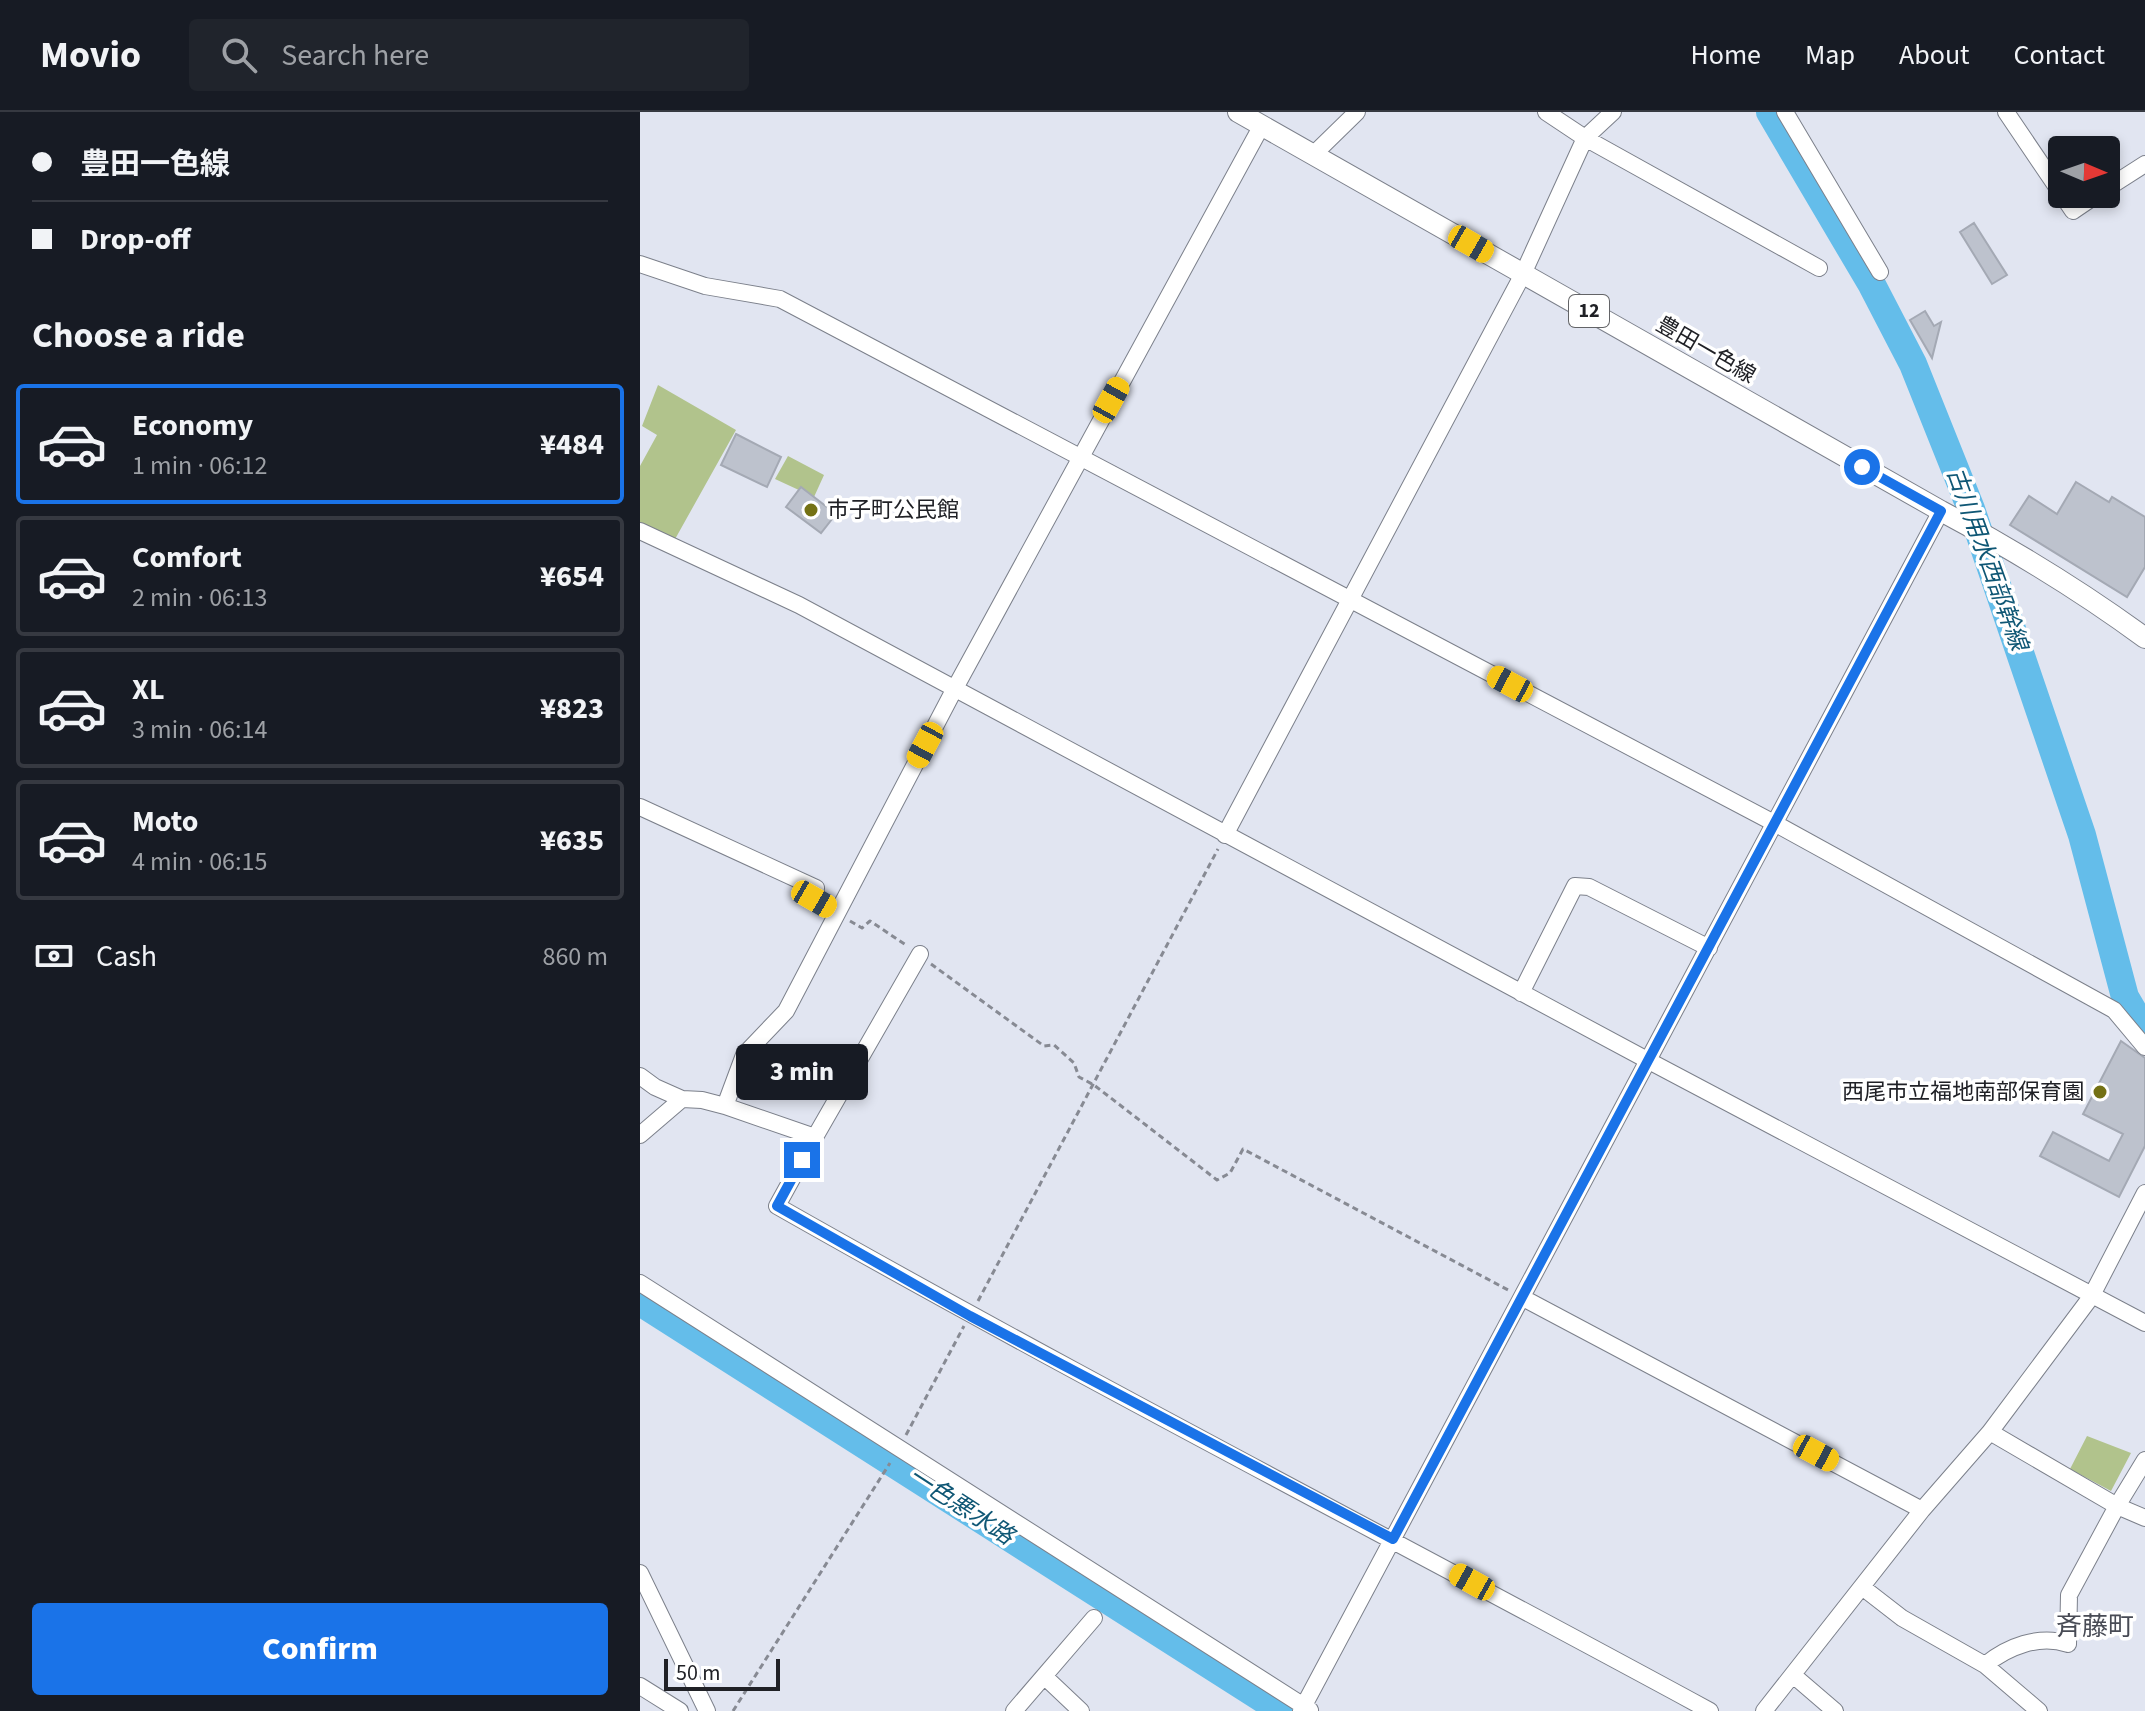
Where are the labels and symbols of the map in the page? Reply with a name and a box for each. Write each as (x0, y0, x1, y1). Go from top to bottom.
north arrow (2048, 136, 2120, 208)
car (1444, 222, 1498, 266)
road number: 12 (1569, 295, 1609, 327)
street label: 豊田一色線 (1650, 309, 1762, 391)
car (1089, 373, 1133, 427)
route start (1844, 449, 1880, 485)
water label: 古川用水西部幹線 (1938, 463, 2037, 658)
place label: 市子町公民館 (827, 494, 959, 526)
marker: 市子町公民館 (802, 501, 820, 519)
car (1483, 662, 1537, 706)
car (903, 718, 947, 772)
car (787, 877, 841, 921)
callout: 3 min (736, 1044, 868, 1100)
place label: 西尾市立福地南部保育園 (1842, 1076, 2084, 1108)
marker: 西尾市立福地南部保育園 (2091, 1083, 2109, 1101)
route end (784, 1142, 820, 1178)
car (1789, 1431, 1843, 1475)
water label: 一色悪水路 (901, 1459, 1023, 1554)
car (1445, 1560, 1499, 1604)
district label: 斉藤町 (2056, 1608, 2134, 1645)
scale bar (664, 1655, 780, 1691)

